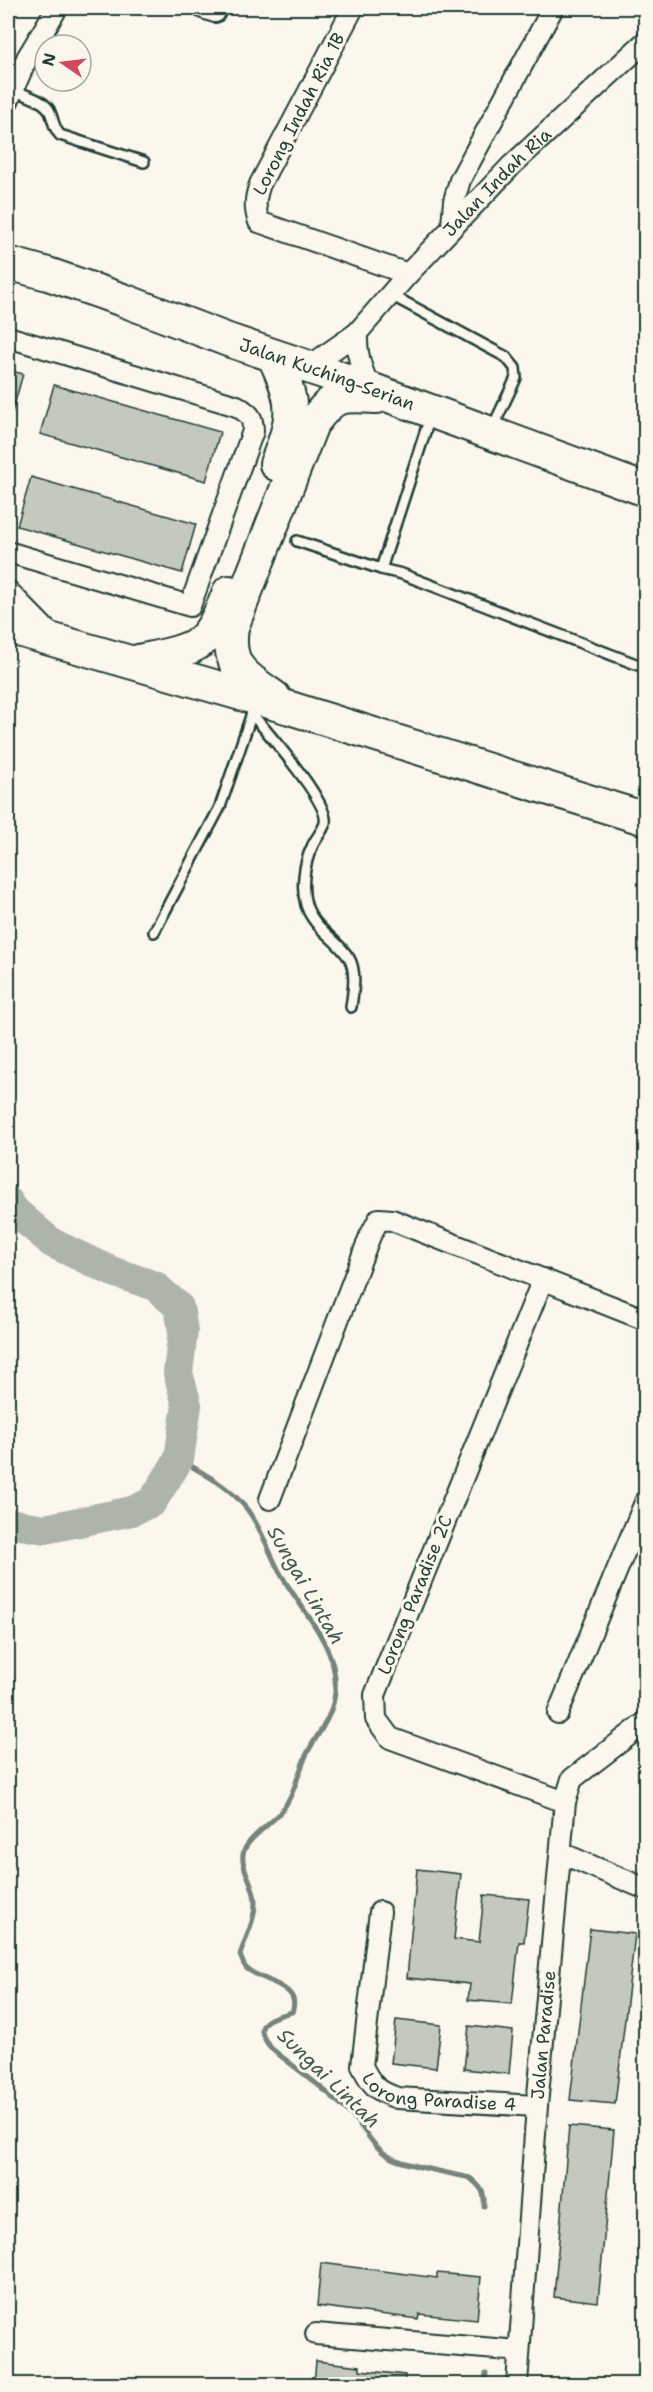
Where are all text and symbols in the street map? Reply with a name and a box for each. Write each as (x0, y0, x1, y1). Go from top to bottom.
street label: Lorong Indah Ria 1B (248, 29, 350, 199)
north arrow (33, 33, 93, 93)
text: N (37, 51, 61, 68)
street label: Jalan Indah Ria (438, 123, 556, 242)
street label: Jalan Kuching-Serian (236, 333, 418, 416)
street label: Lorong Paradise 2C (372, 1512, 458, 1678)
water label: Sungai Lintah (261, 1521, 351, 1649)
street label: Jalan Paradise (526, 1970, 561, 2100)
water label: Sungai Lintah (272, 2022, 386, 2134)
street label: Lorong Paradise 4 (356, 2068, 517, 2117)

